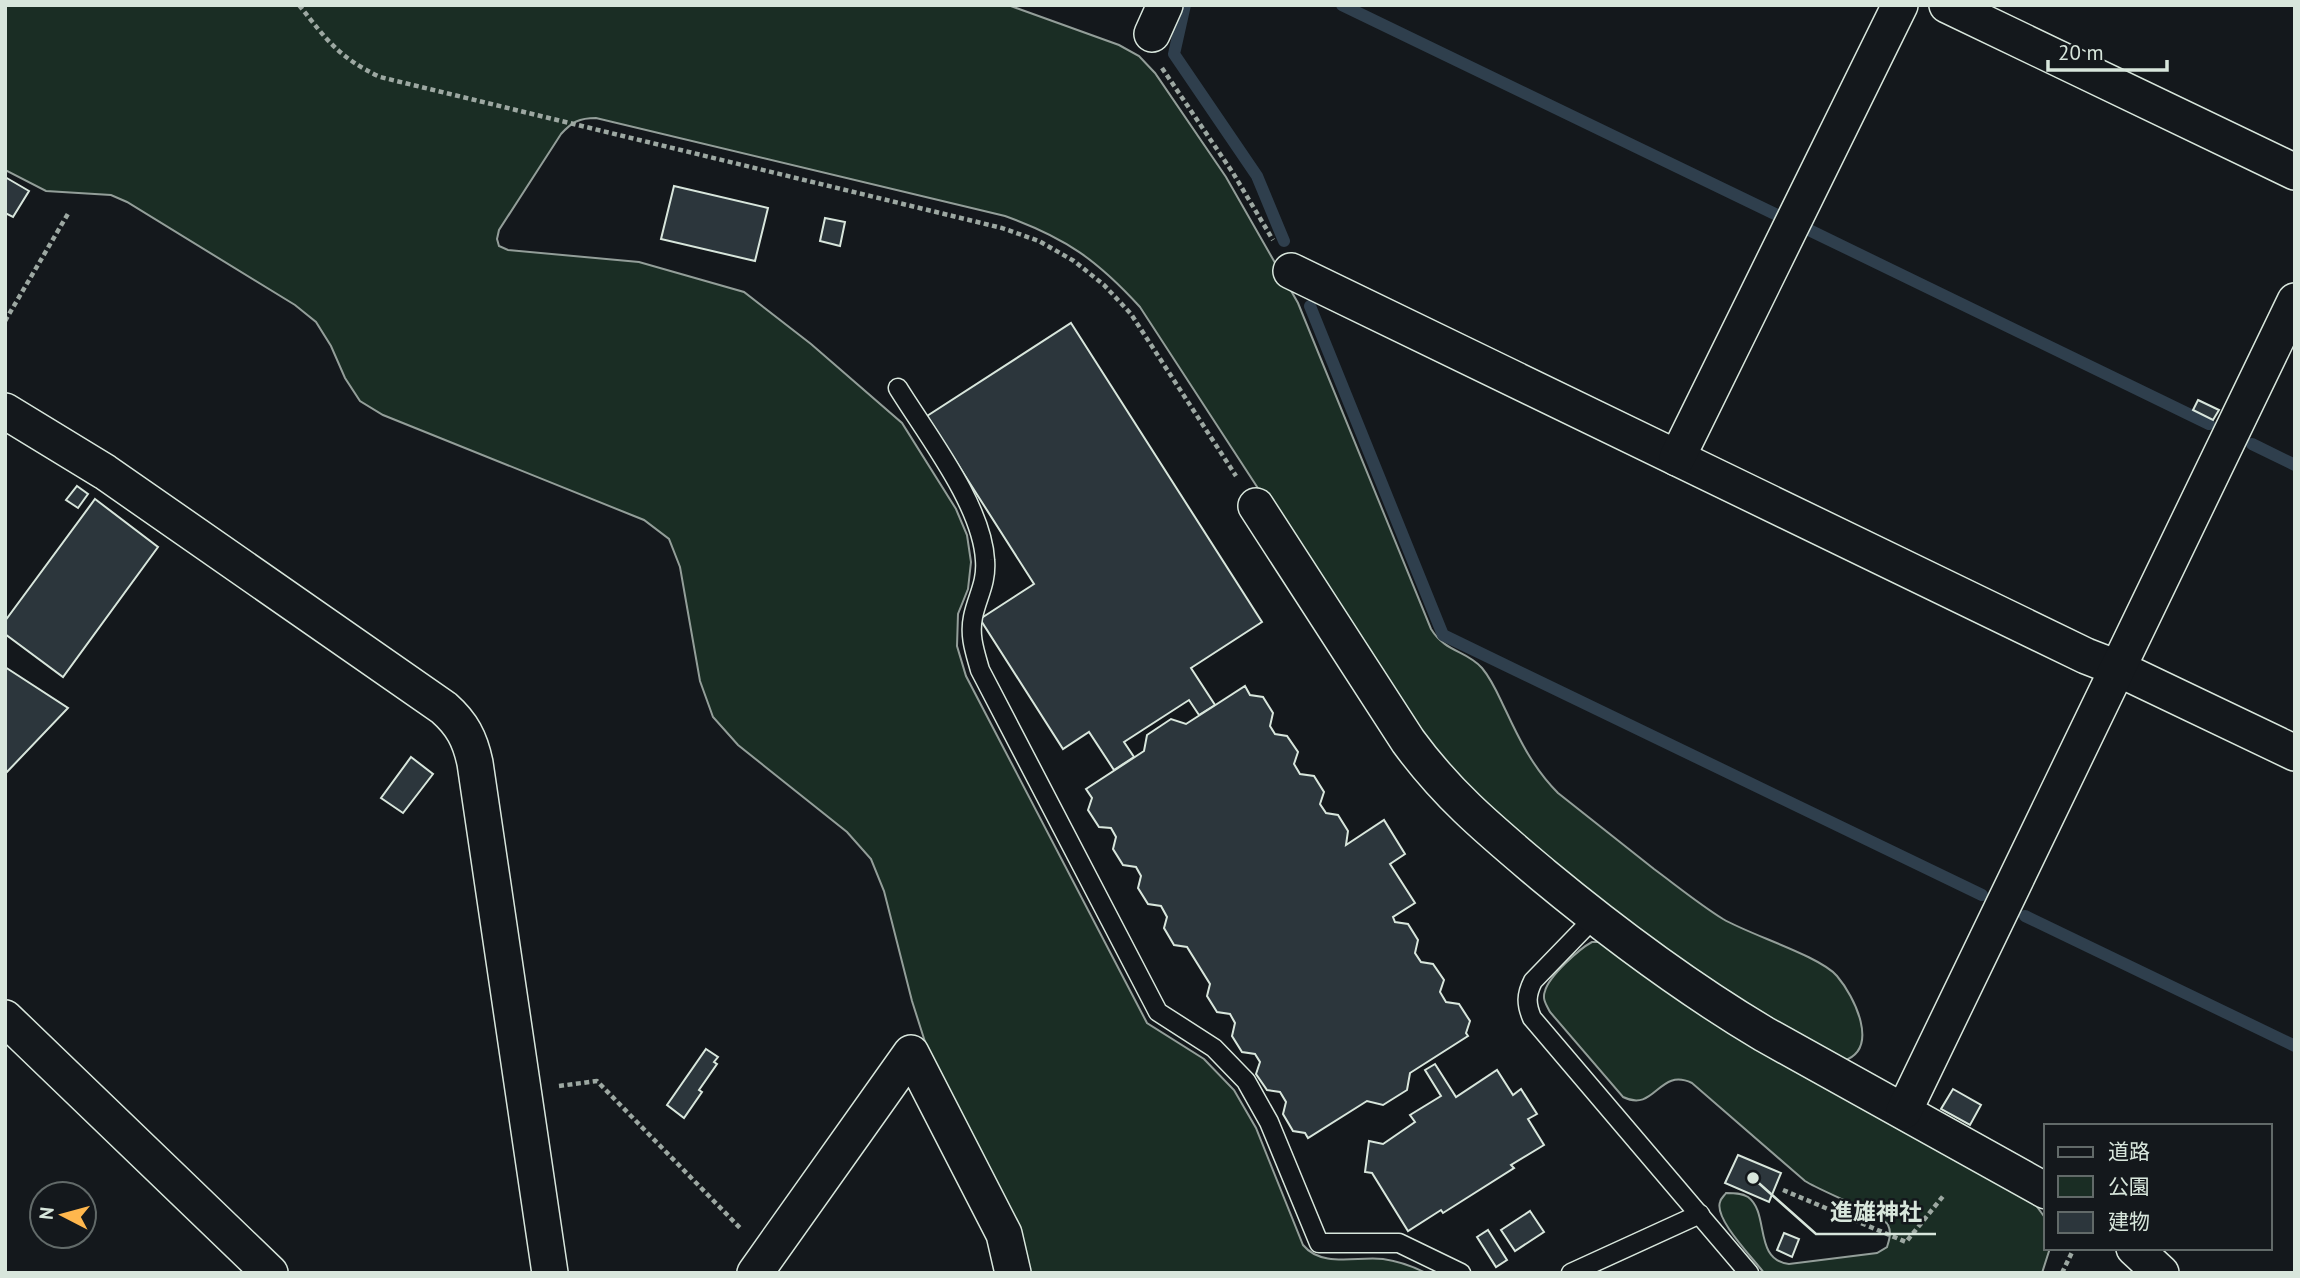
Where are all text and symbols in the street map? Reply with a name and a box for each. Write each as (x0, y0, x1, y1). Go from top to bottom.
scale bar (2048, 28, 2167, 72)
text: 20 m (2058, 39, 2104, 66)
legend (2044, 1124, 2272, 1250)
text: 道路 (2108, 1138, 2150, 1165)
text: 公園 (2108, 1173, 2150, 1200)
north arrow (28, 1180, 98, 1250)
callout: 進雄神社 (1816, 1190, 1936, 1234)
text: 進雄神社 (1830, 1197, 1922, 1226)
text: N (34, 1206, 59, 1221)
text: 建物 (2108, 1208, 2150, 1235)

